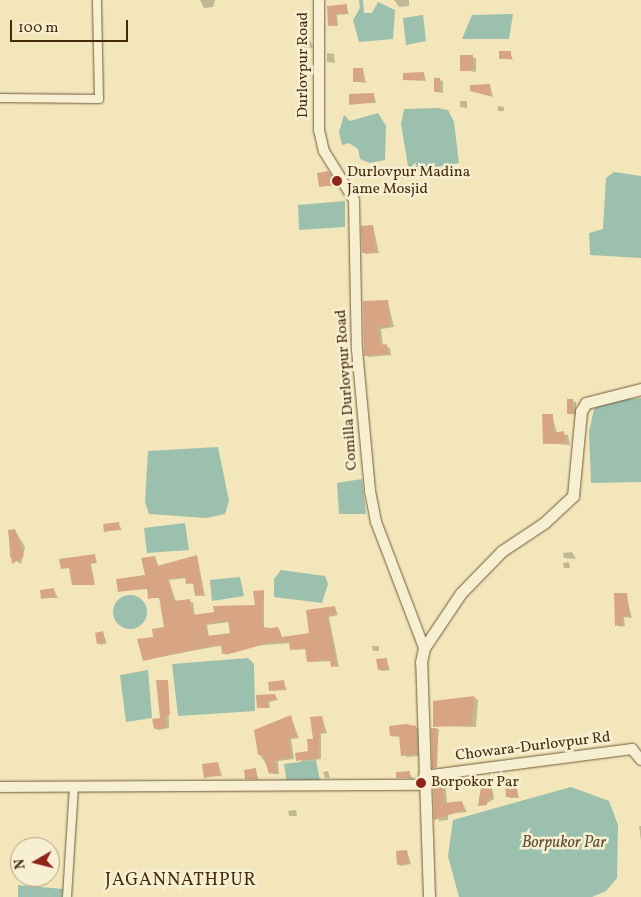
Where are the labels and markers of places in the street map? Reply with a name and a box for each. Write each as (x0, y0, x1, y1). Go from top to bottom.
place label: Durlovpur Madina Jame Mosjid (347, 163, 470, 198)
marker: Durlovpur Madina Jame Mosjid (331, 175, 343, 187)
place label: Borpokor Par (431, 774, 519, 792)
marker: Borpokor Par (415, 777, 427, 789)

